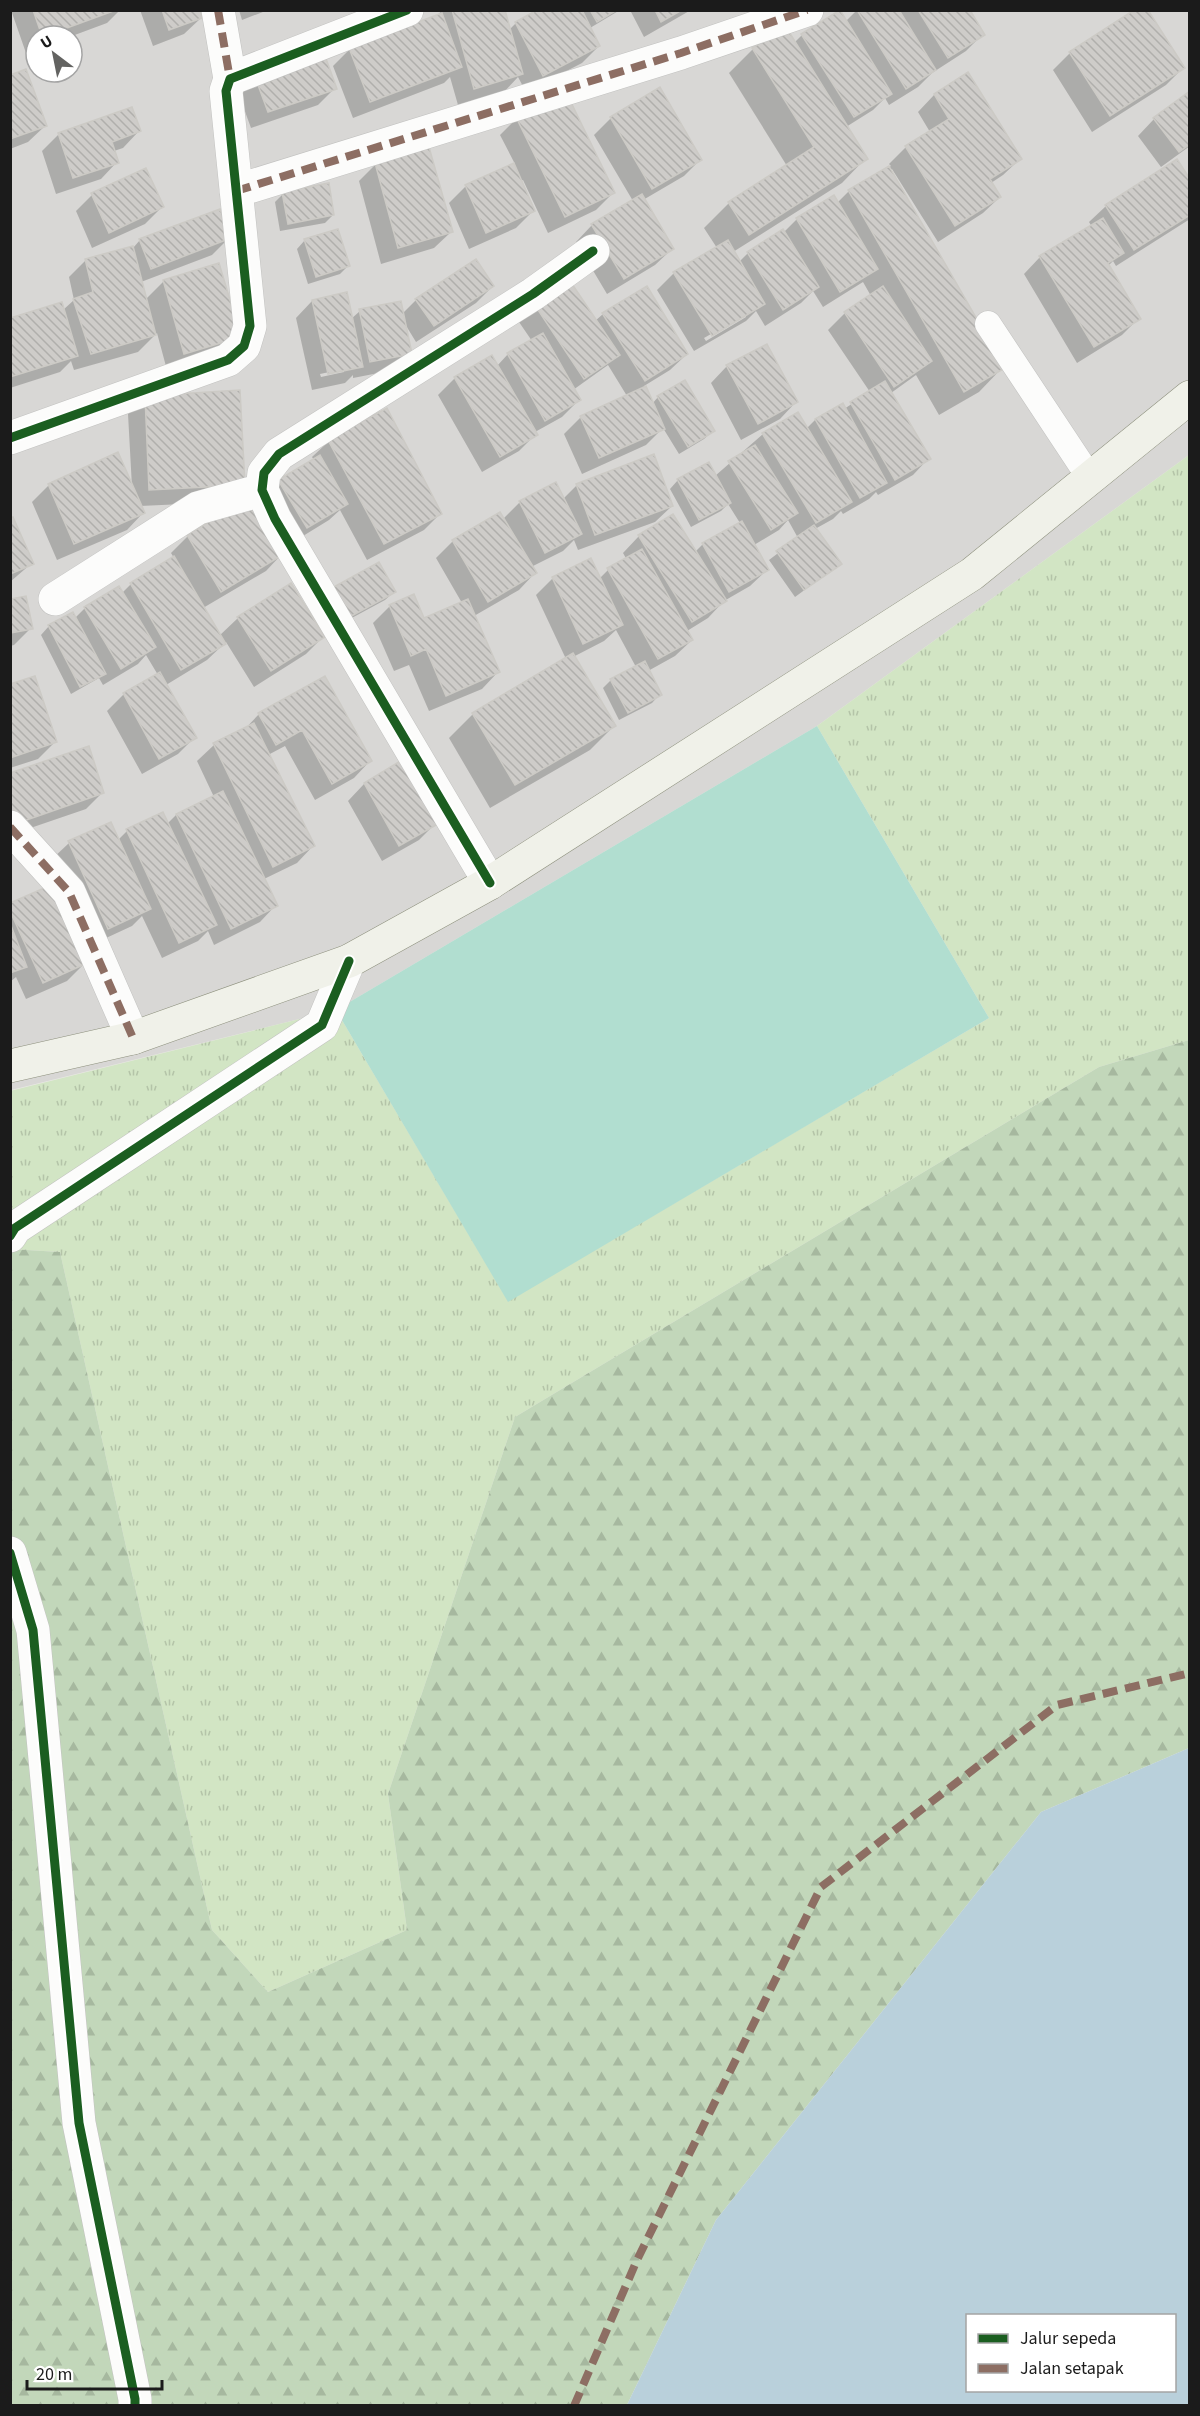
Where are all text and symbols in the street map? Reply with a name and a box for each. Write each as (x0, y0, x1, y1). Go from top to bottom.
north arrow (24, 24, 84, 84)
text: U (36, 30, 57, 54)
legend (966, 2314, 1176, 2392)
text: Jalur sepeda (1020, 2326, 1116, 2351)
scale bar (27, 2353, 162, 2391)
text: Jalan setapak (1020, 2356, 1124, 2381)
text: 20 m (36, 2362, 72, 2387)

